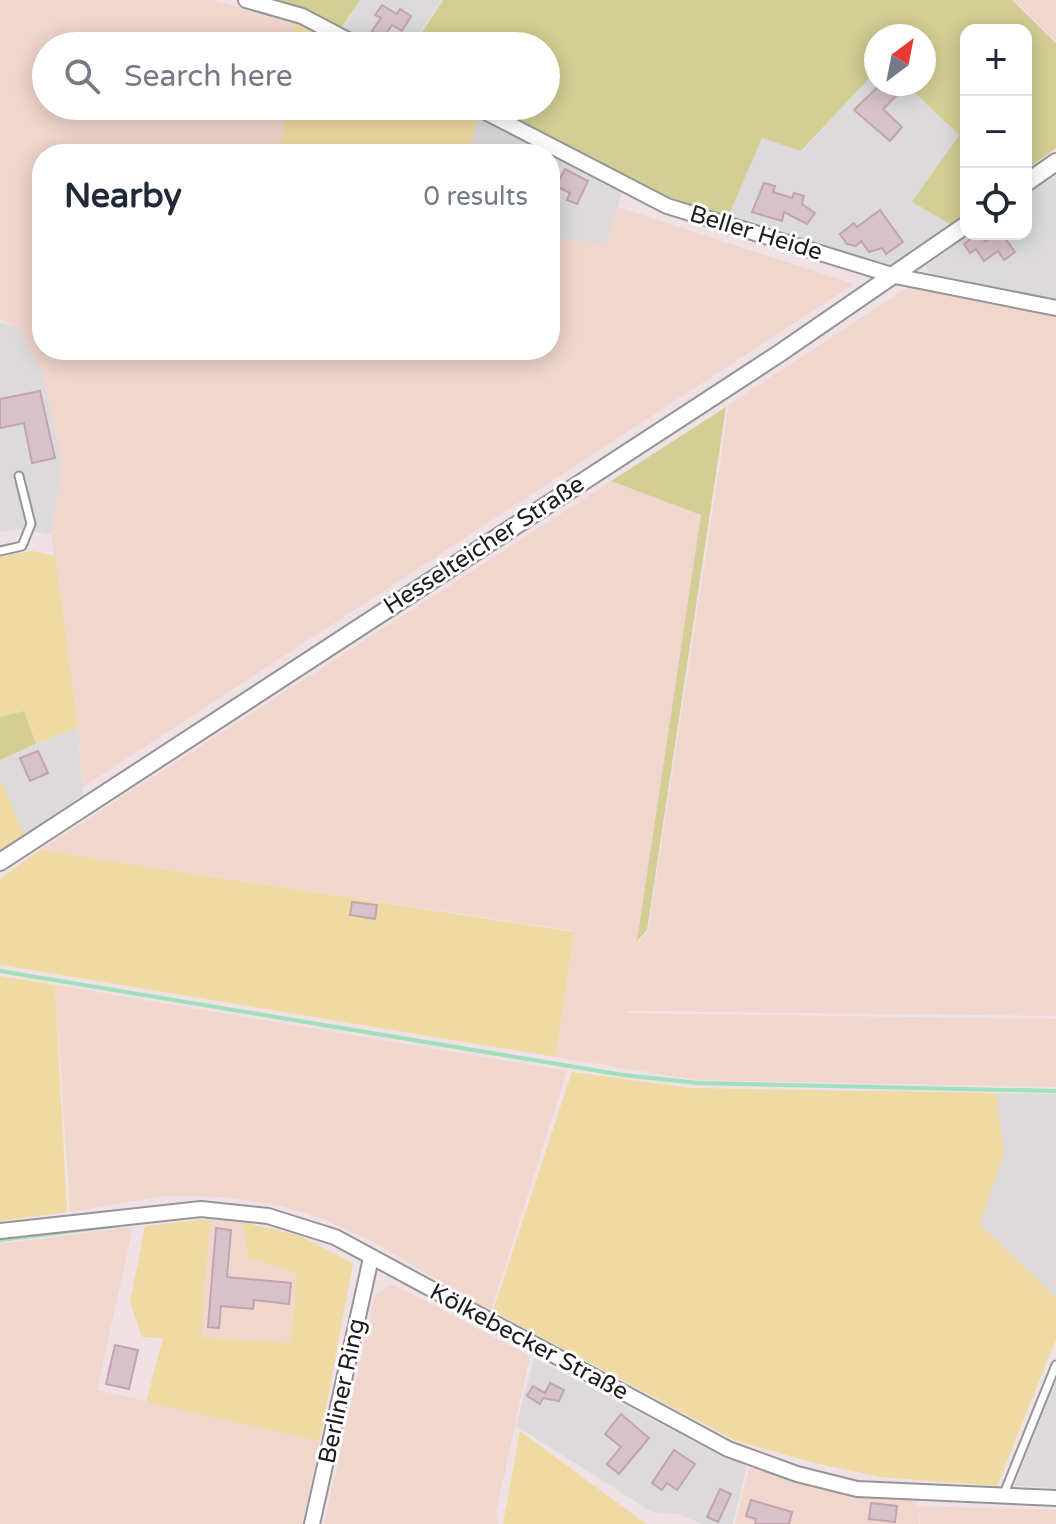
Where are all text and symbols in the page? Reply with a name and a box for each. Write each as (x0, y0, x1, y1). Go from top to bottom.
north arrow (864, 24, 936, 96)
map controls (960, 24, 1032, 240)
button: + (960, 24, 1032, 96)
search box (32, 32, 560, 120)
icon: search (60, 54, 104, 98)
text: Search here (124, 58, 293, 95)
button: − (960, 96, 1032, 168)
button: locate (960, 168, 1032, 240)
text: Nearby (64, 176, 182, 217)
text: 0 results (423, 181, 528, 212)
street label: Beller Heide (686, 199, 826, 267)
street label: Hesselteicher Straße (378, 469, 590, 621)
street label: Kölkebecker Straße (425, 1277, 633, 1407)
street label: Berliner Ring (312, 1316, 372, 1466)

